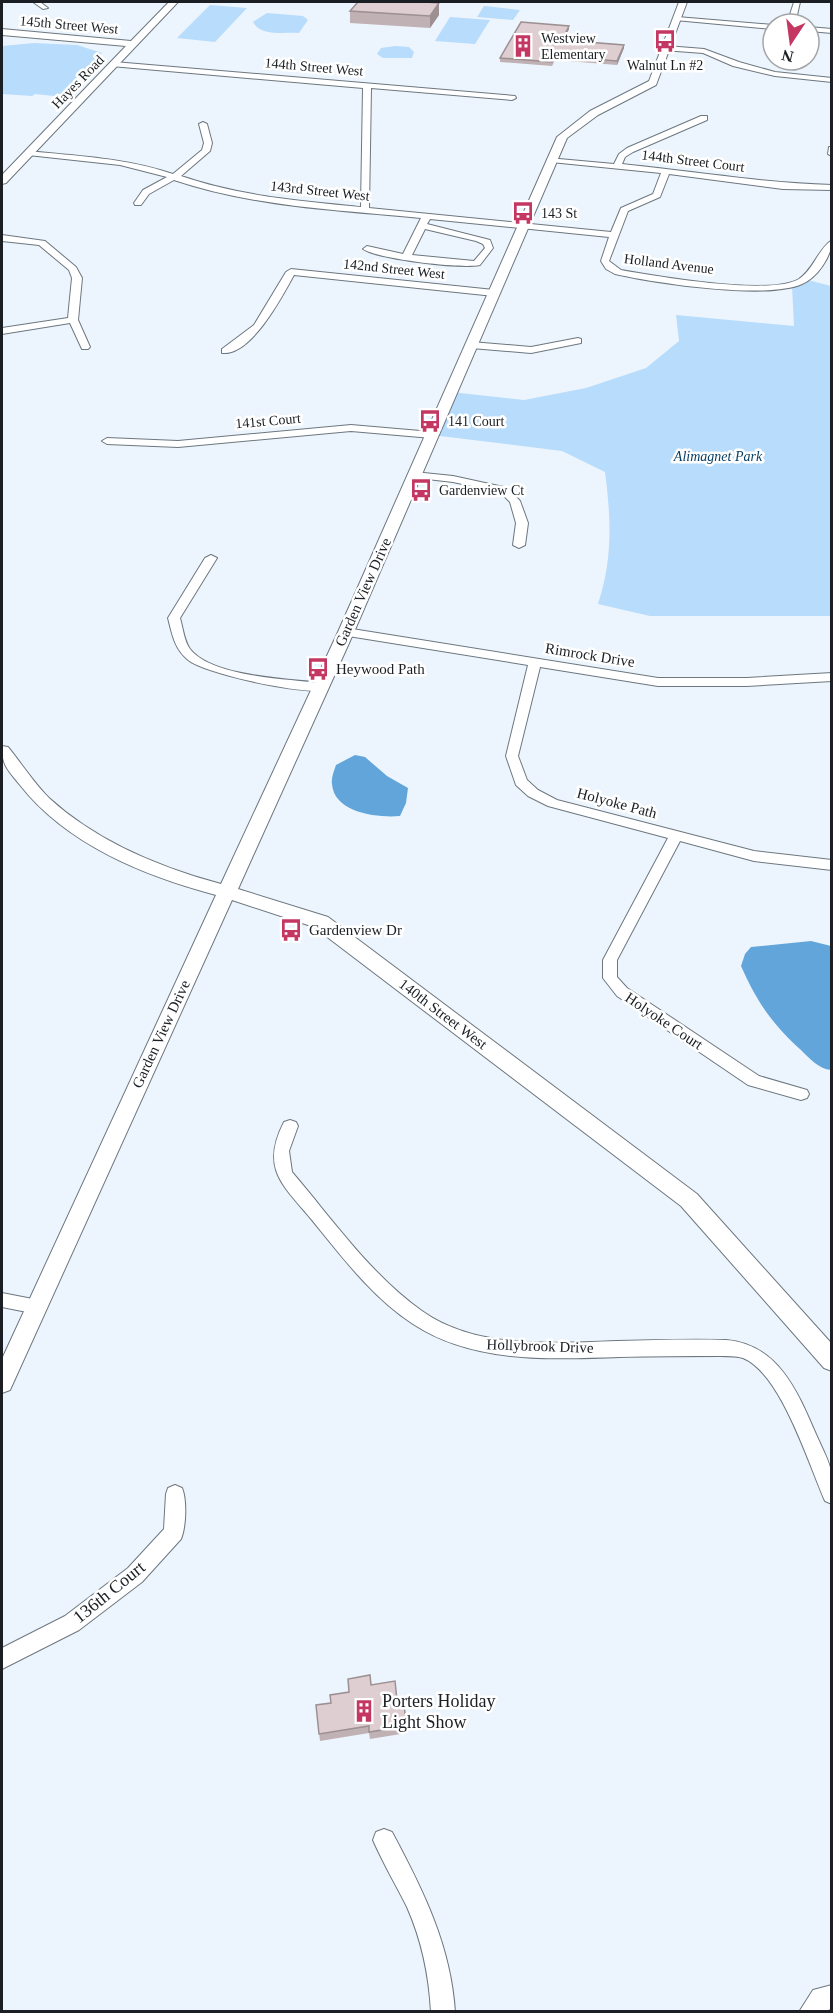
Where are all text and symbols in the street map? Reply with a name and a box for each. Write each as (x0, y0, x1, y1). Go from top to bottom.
north arrow (761, 12, 821, 72)
street label: 145th Street West (19, 13, 119, 37)
bus stop icon: Walnut Ln #2 (652, 28, 678, 54)
place label: Westview Elementary (541, 31, 606, 62)
building icon: Westview Elementary (510, 33, 536, 59)
text: N (780, 46, 795, 66)
street label: Hayes Road (49, 52, 107, 112)
street label: 144th Street West (264, 55, 364, 79)
place label: Walnut Ln #2 (627, 58, 703, 73)
street label: 144th Street Court (641, 147, 745, 175)
street label: 143rd Street West (270, 178, 370, 204)
bus stop icon: 143 St (510, 200, 536, 226)
place label: 143 St (541, 206, 577, 221)
street label: Holland Avenue (623, 251, 715, 277)
street label: 142nd Street West (342, 256, 446, 282)
bus stop icon: 141 Court (417, 408, 443, 434)
street label: 141st Court (235, 411, 301, 431)
place label: 141 Court (448, 414, 505, 429)
park label: Alimagnet Park (673, 449, 763, 464)
bus stop icon: Gardenview Ct (408, 477, 434, 503)
place label: Gardenview Ct (439, 483, 524, 498)
street label: Garden View Drive (332, 535, 394, 649)
street label: Rimrock Drive (544, 640, 636, 670)
bus stop icon: Heywood Path (305, 656, 331, 682)
place label: Heywood Path (336, 661, 425, 677)
street label: Holyoke Path (575, 785, 659, 821)
bus stop icon: Gardenview Dr (278, 917, 304, 943)
place label: Gardenview Dr (309, 922, 402, 938)
street label: 140th Street West (396, 976, 491, 1053)
street label: Garden View Drive (129, 977, 193, 1090)
street label: Holyoke Court (622, 989, 706, 1053)
street label: Hollybrook Drive (486, 1336, 594, 1356)
street label: 136th Court (69, 1557, 149, 1627)
place label: Porters Holiday Light Show (382, 1691, 495, 1732)
building icon: Porters Holiday Light Show (351, 1698, 377, 1724)

